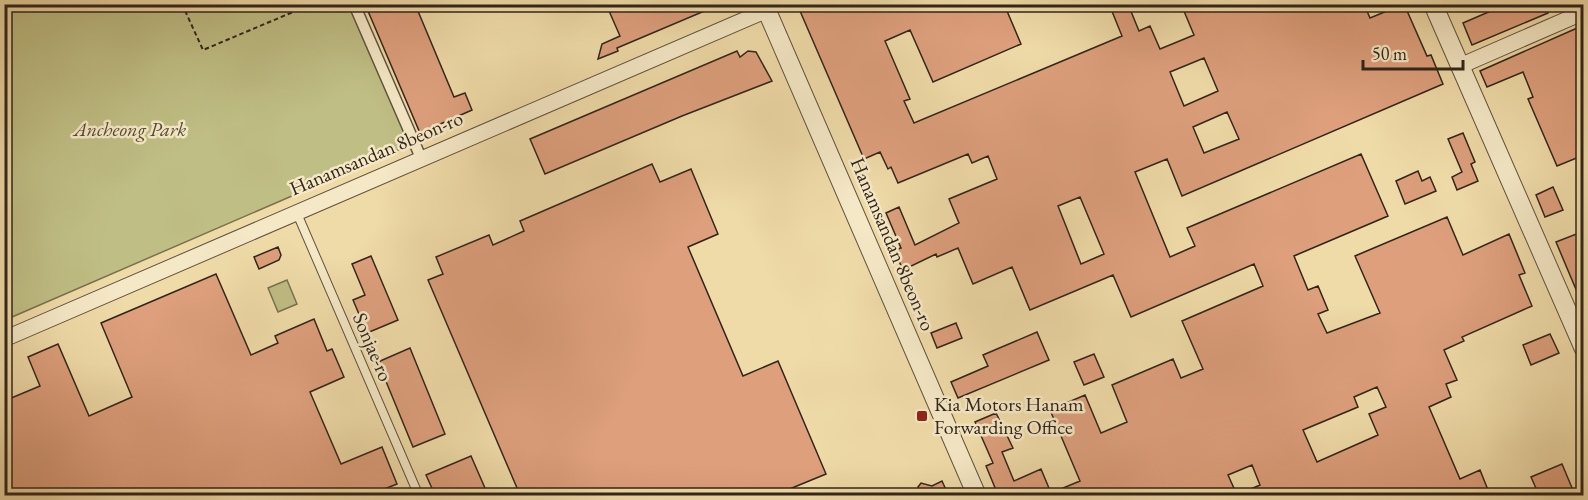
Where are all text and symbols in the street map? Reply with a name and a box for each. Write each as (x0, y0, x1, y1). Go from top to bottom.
scale bar (1363, 33, 1464, 71)
text: 50 m (1372, 42, 1407, 65)
street label: Hanamsandan 8beon-ro (285, 105, 467, 201)
park label: Ancheong Park (72, 116, 186, 142)
street label: Hanamsandan 8beon-ro (845, 153, 941, 335)
street label: Sonjae-ro (347, 309, 399, 385)
place label: Kia Motors Hanam Forwarding Office (934, 391, 1084, 440)
marker: Kia Motors Hanam Forwarding Office (915, 409, 929, 423)

